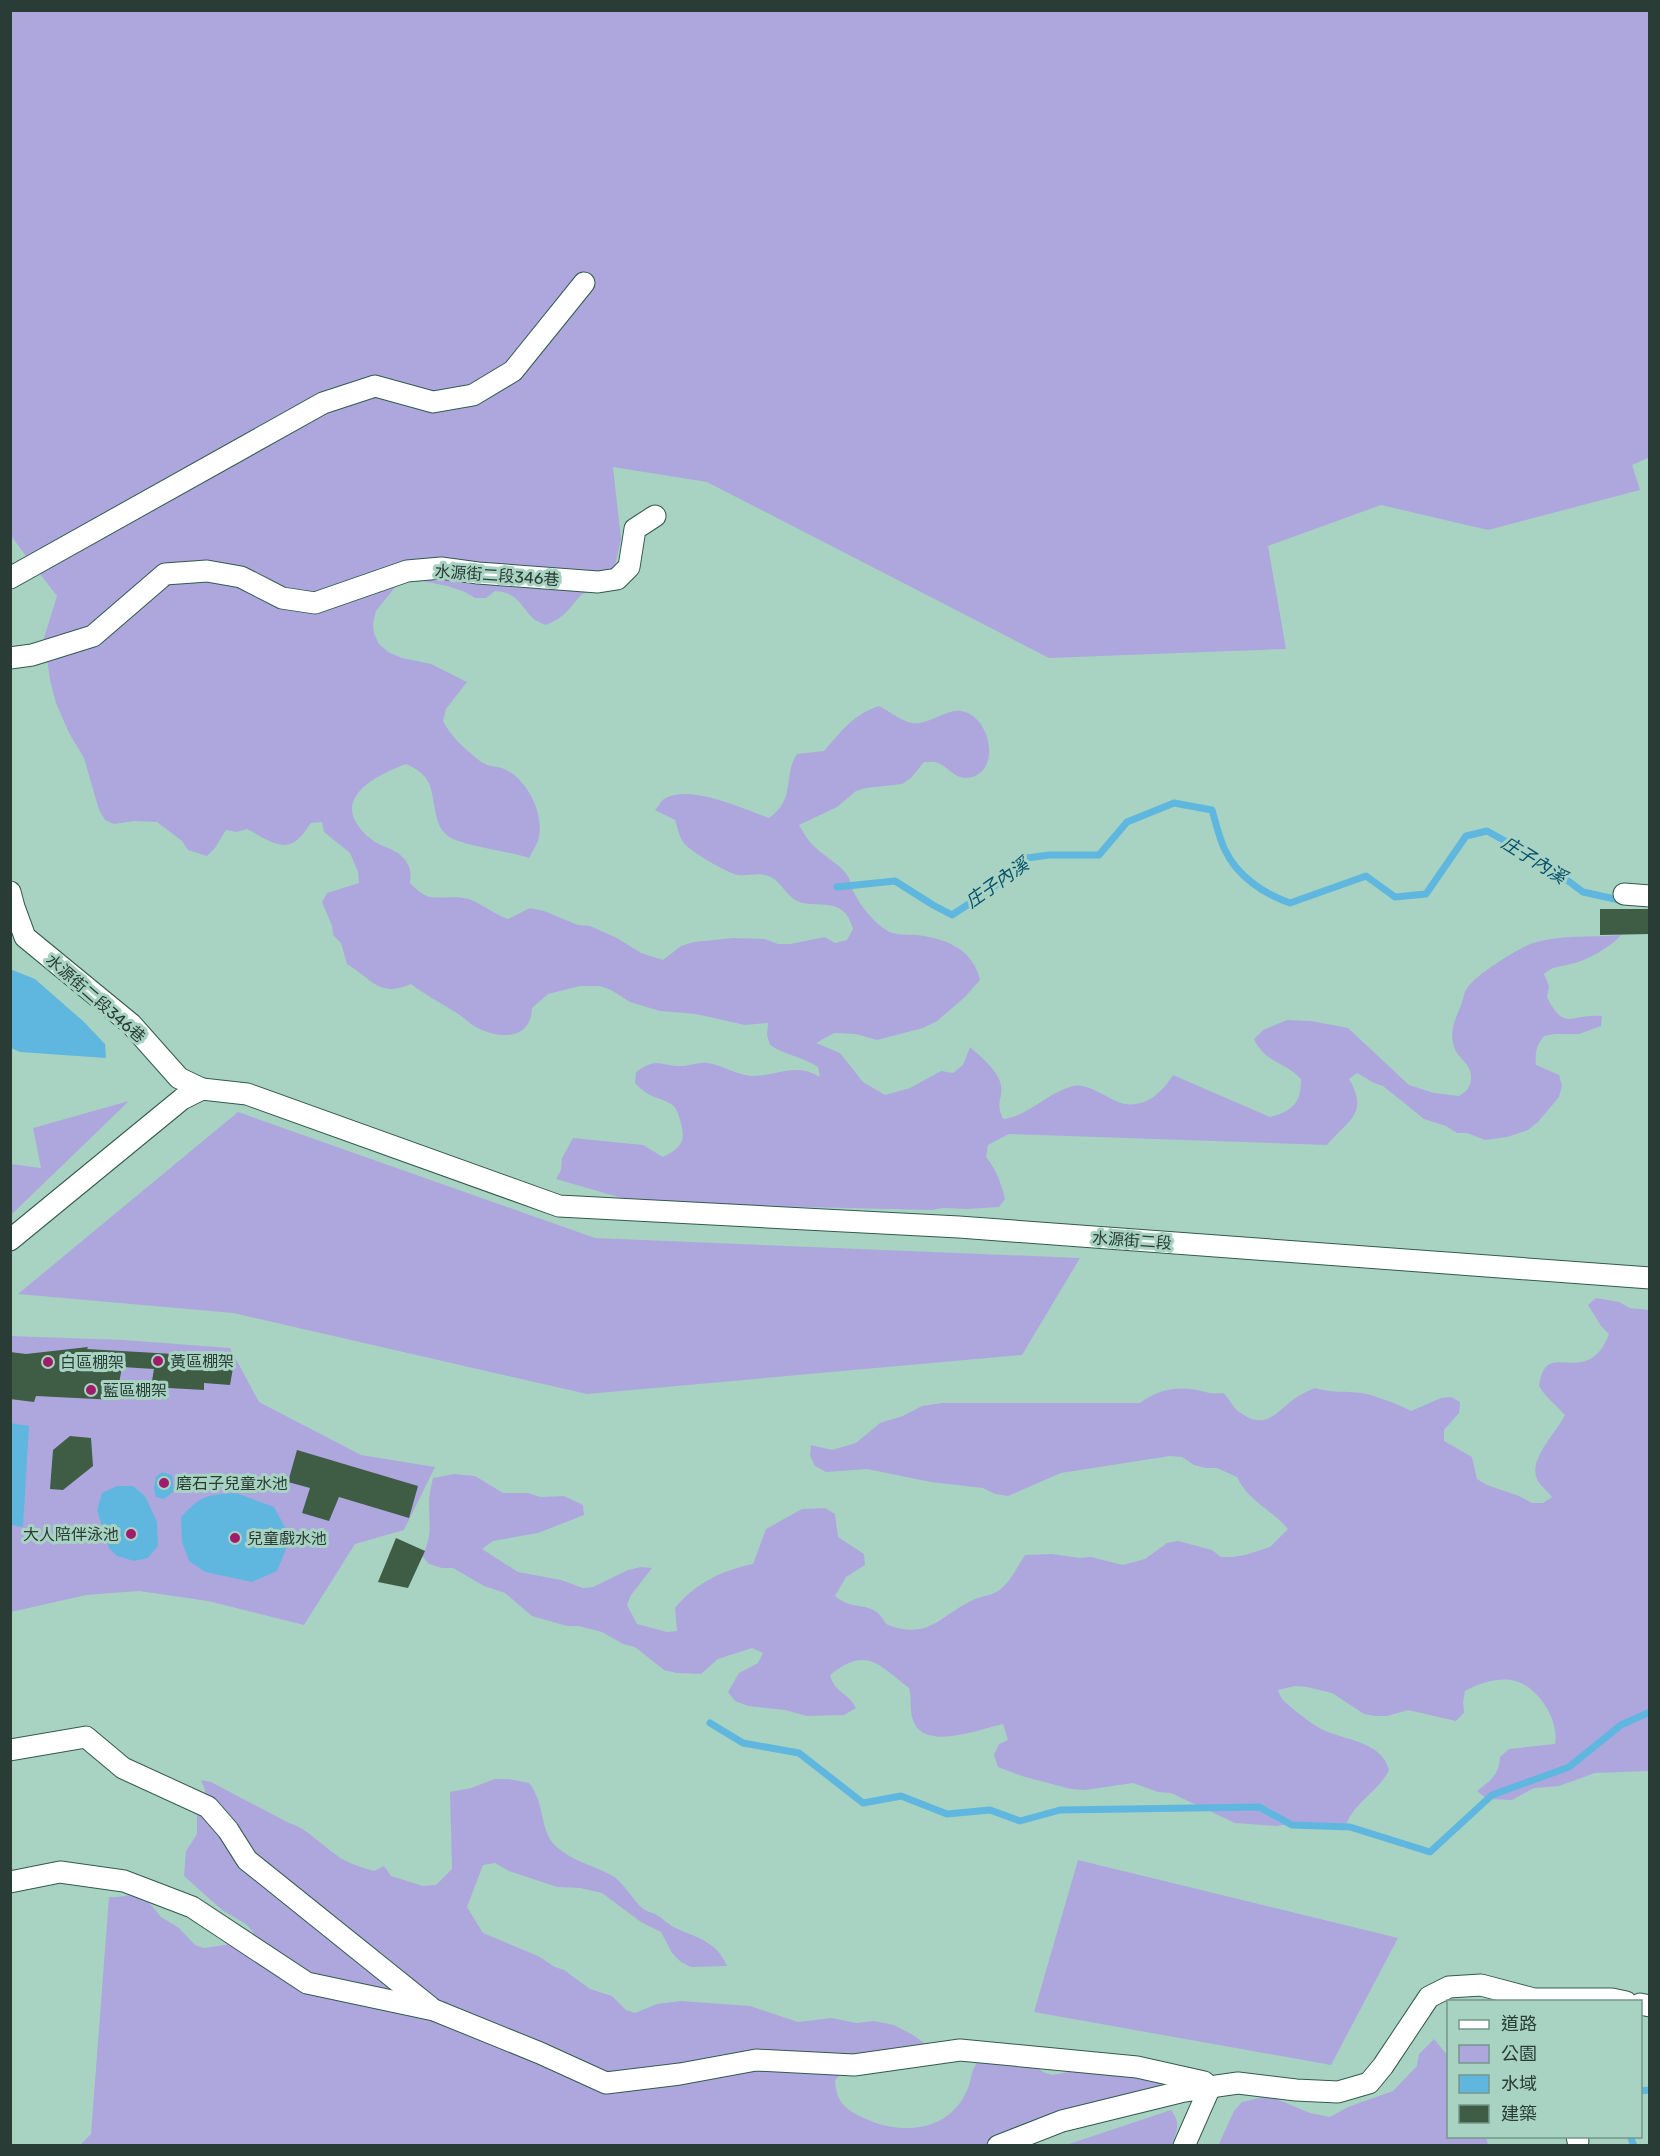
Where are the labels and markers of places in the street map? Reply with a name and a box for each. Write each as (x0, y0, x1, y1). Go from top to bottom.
place label: 黃區棚架 (170, 1352, 234, 1371)
place label: 白區棚架 (60, 1353, 124, 1372)
marker: 黃區棚架 (151, 1354, 165, 1368)
marker: 白區棚架 (41, 1355, 55, 1369)
place label: 藍區棚架 (103, 1381, 167, 1400)
marker: 藍區棚架 (84, 1383, 98, 1397)
place label: 磨石子兒童水池 (176, 1474, 288, 1493)
marker: 磨石子兒童水池 (157, 1476, 171, 1490)
place label: 大人陪伴泳池 (23, 1525, 119, 1544)
marker: 大人陪伴泳池 (124, 1527, 138, 1541)
place label: 兒童戲水池 (247, 1529, 327, 1548)
marker: 兒童戲水池 (228, 1531, 242, 1545)

